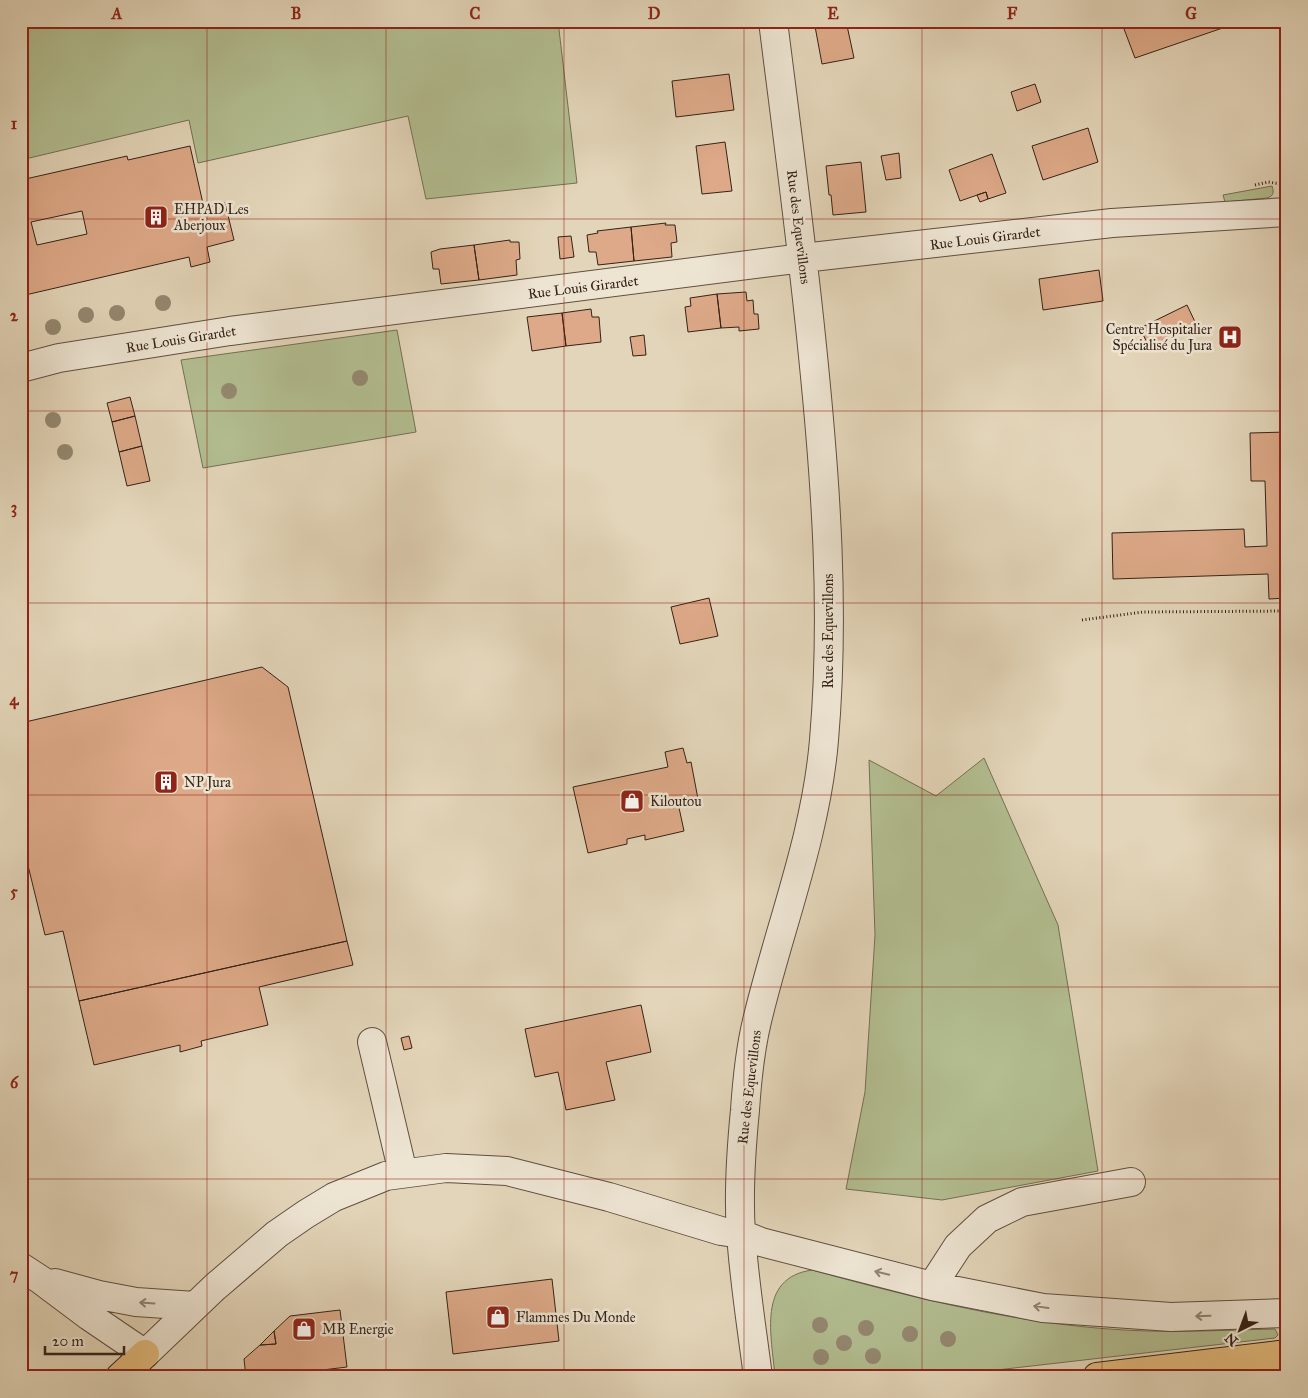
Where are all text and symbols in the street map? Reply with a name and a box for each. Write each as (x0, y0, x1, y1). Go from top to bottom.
text: A (111, 4, 123, 23)
text: B (291, 4, 301, 23)
text: C (470, 4, 481, 23)
text: D (648, 4, 661, 23)
text: E (827, 4, 839, 23)
text: F (1007, 4, 1018, 23)
text: G (1185, 4, 1197, 23)
text: 1 (11, 114, 18, 133)
street label: Rue des Equevillons (782, 169, 814, 285)
place label: EHPAD Les Aberjoux (173, 201, 249, 234)
building icon: EHPAD Les Aberjoux (143, 204, 169, 230)
street label: Rue Louis Girardet (929, 223, 1041, 254)
street label: Rue Louis Girardet (527, 272, 639, 303)
text: 2 (10, 306, 19, 325)
place label: Centre Hospitalier Spécialisé du Jura (1106, 321, 1213, 355)
street label: Rue Louis Girardet (125, 322, 237, 357)
hospital icon: Centre Hospitalier Spécialisé du Jura (1217, 324, 1243, 350)
text: 3 (11, 498, 17, 518)
street label: Rue des Equevillons (820, 574, 838, 688)
text: 4 (10, 690, 20, 710)
building icon: NP Jura (153, 769, 179, 795)
place label: NP Jura (184, 774, 231, 792)
shop icon: Kiloutou (619, 788, 645, 814)
place label: Kiloutou (650, 793, 702, 810)
text: 5 (10, 882, 18, 901)
street label: Rue des Equevillons (734, 1029, 766, 1145)
text: 6 (10, 1073, 19, 1092)
text: 7 (10, 1265, 19, 1284)
one-way arrow (875, 1268, 891, 1277)
one-way arrow (139, 1298, 155, 1307)
one-way arrow (1033, 1302, 1049, 1312)
shop icon: Flammes Du Monde (485, 1304, 511, 1330)
north arrow (1216, 1306, 1266, 1356)
place label: Flammes Du Monde (516, 1309, 636, 1326)
one-way arrow (1195, 1311, 1211, 1320)
shop icon: MB Energie (291, 1316, 317, 1342)
place label: MB Energie (322, 1321, 394, 1338)
scale bar (45, 1323, 124, 1355)
text: N (1221, 1329, 1242, 1350)
text: 20 m (52, 1332, 84, 1350)

